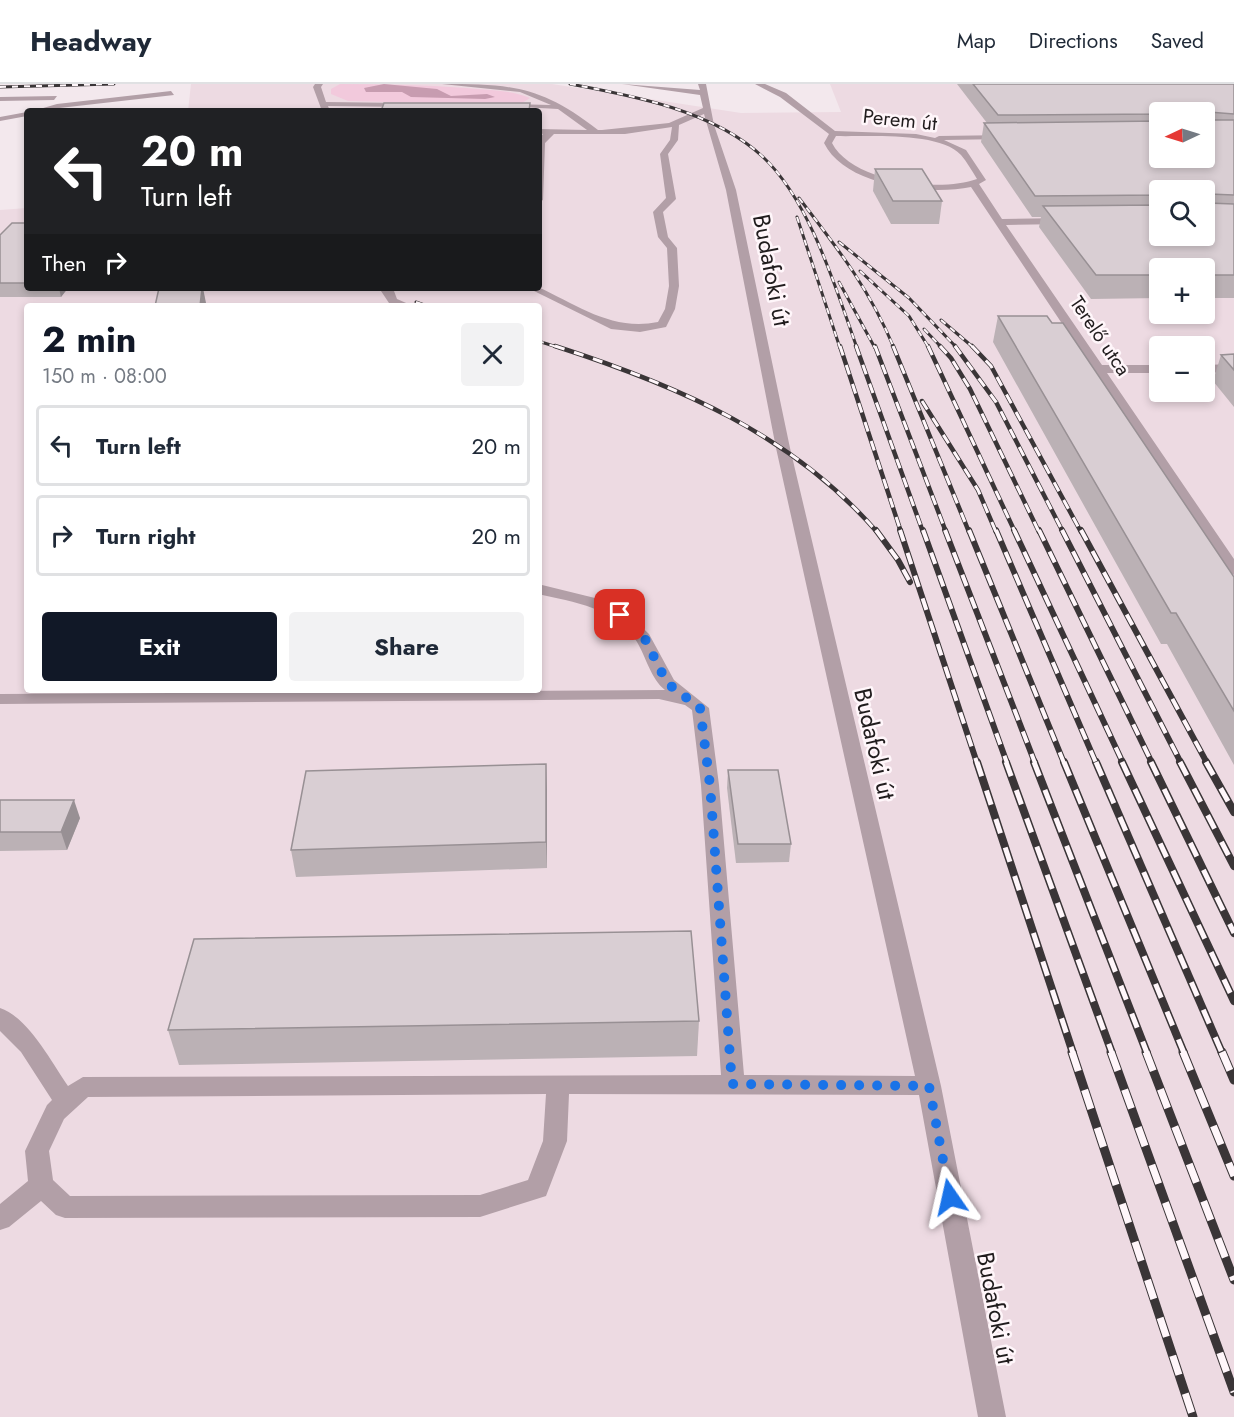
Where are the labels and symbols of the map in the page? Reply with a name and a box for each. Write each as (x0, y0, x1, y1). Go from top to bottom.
street label: Perem út (861, 102, 939, 138)
north arrow (1149, 102, 1215, 168)
street label: Budafoki út (744, 211, 800, 329)
street label: Terelő utca (1063, 290, 1137, 382)
pin (594, 589, 645, 640)
street label: Budafoki út (845, 685, 905, 803)
position arrow (918, 1165, 982, 1229)
street label: Budafoki út (968, 1249, 1024, 1367)

